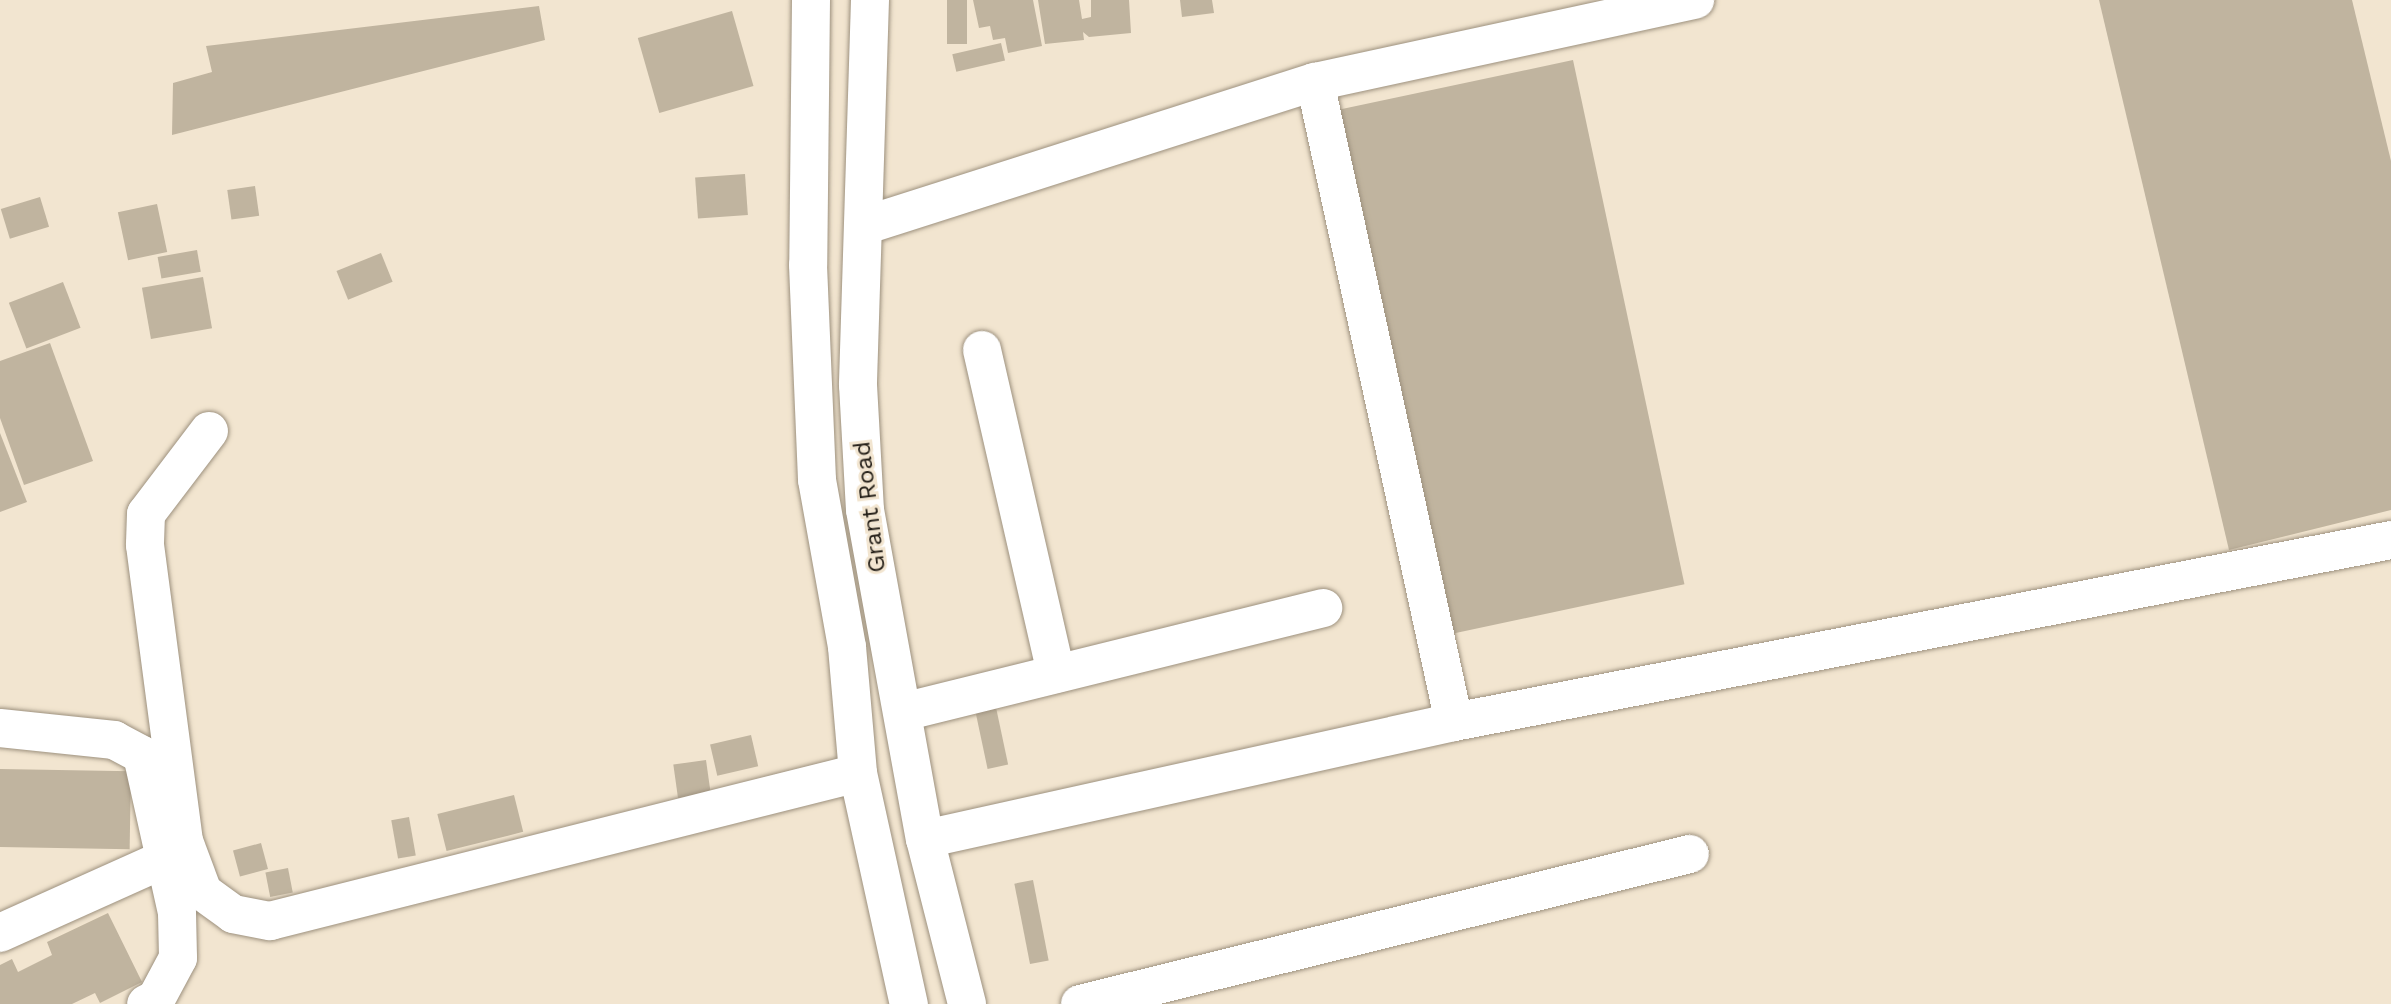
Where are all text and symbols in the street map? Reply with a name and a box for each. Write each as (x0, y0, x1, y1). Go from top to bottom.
street label: Grant Road (848, 440, 892, 574)

